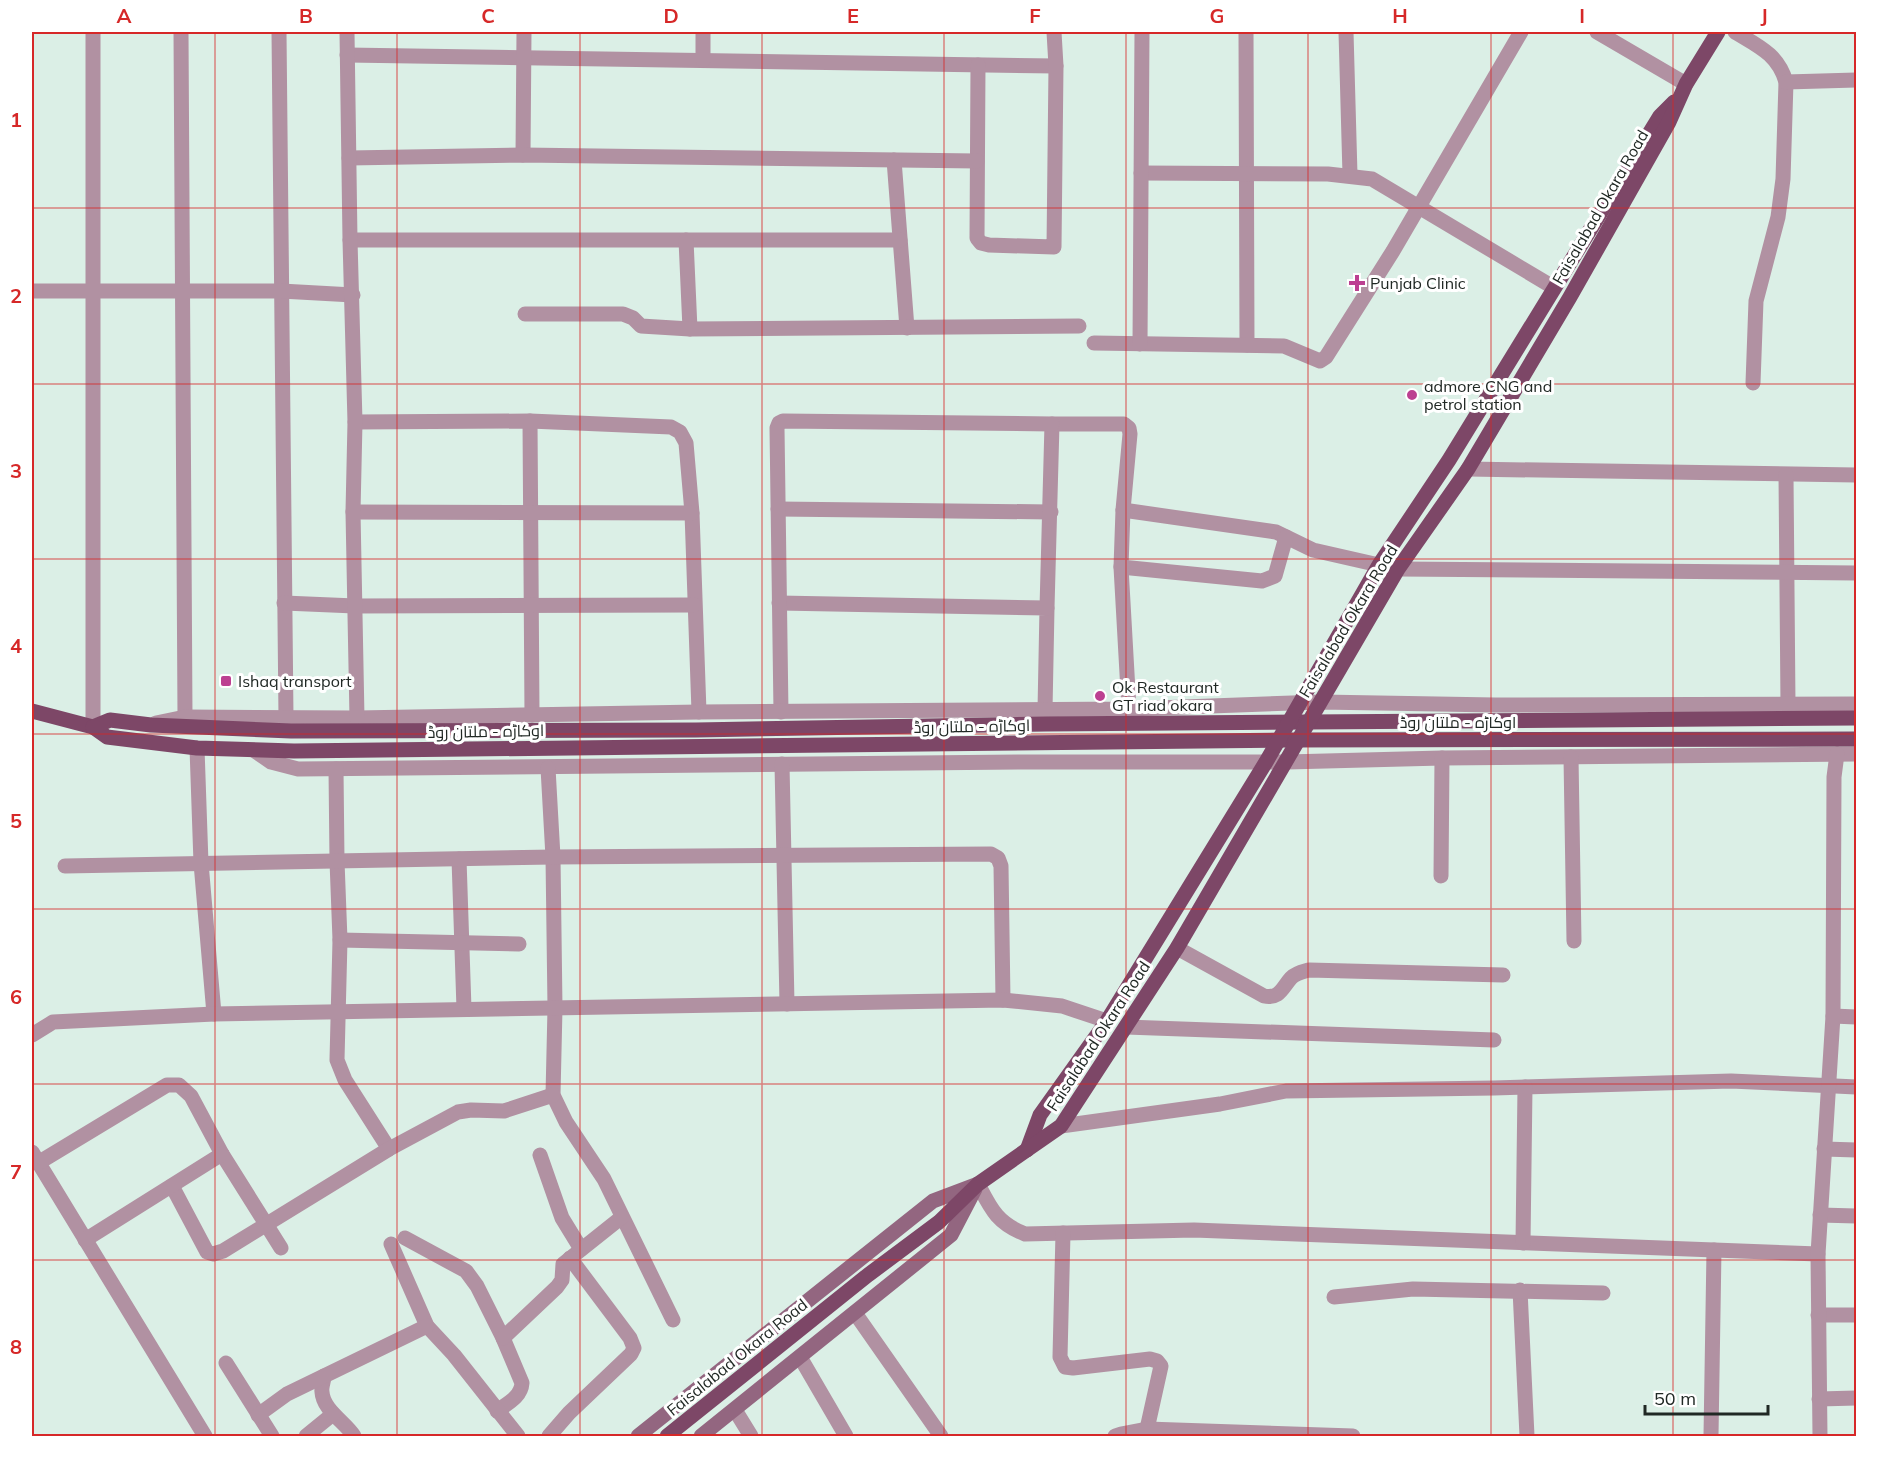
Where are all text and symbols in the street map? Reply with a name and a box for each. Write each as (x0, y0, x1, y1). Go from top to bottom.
text: A (117, 3, 132, 28)
text: B (299, 3, 313, 28)
text: C (481, 3, 495, 28)
text: D (663, 3, 679, 28)
text: E (847, 3, 859, 28)
text: F (1029, 3, 1041, 28)
text: G (1210, 3, 1224, 28)
text: H (1392, 3, 1408, 28)
text: I (1579, 3, 1585, 28)
text: J (1760, 3, 1768, 28)
text: 1 (10, 107, 22, 132)
street label: Faisalabad Okara Road (1548, 126, 1652, 288)
place label: Punjab Clinic (1370, 273, 1466, 293)
marker: Punjab Clinic (1348, 274, 1366, 292)
text: 2 (10, 283, 22, 308)
place label: admore CNG and petrol station (1424, 376, 1552, 414)
marker: admore CNG and petrol station (1405, 388, 1419, 402)
text: 3 (10, 458, 22, 483)
street label: Faisalabad Okara Road (1294, 541, 1402, 701)
text: 4 (10, 633, 22, 658)
place label: Ishaq transport (238, 671, 352, 691)
marker: Ishaq transport (219, 674, 233, 688)
place label: Ok Restaurant GT riad okara (1112, 677, 1219, 715)
marker: Ok Restaurant GT riad okara (1093, 689, 1107, 703)
street label: اوکاڑہ - ملتان روڈ (1400, 712, 1516, 733)
street label: اوکاڑہ - ملتان روڈ (914, 715, 1030, 738)
street label: اوکاڑہ - ملتان روڈ (428, 720, 544, 743)
text: 5 (10, 808, 22, 833)
street label: Faisalabad Okara Road (1042, 957, 1154, 1115)
text: 6 (10, 984, 22, 1009)
text: 7 (10, 1159, 22, 1184)
street label: Faisalabad Okara Road (663, 1294, 811, 1420)
text: 8 (10, 1334, 22, 1359)
scale bar (1645, 1378, 1768, 1416)
text: 50 m (1654, 1387, 1696, 1410)

